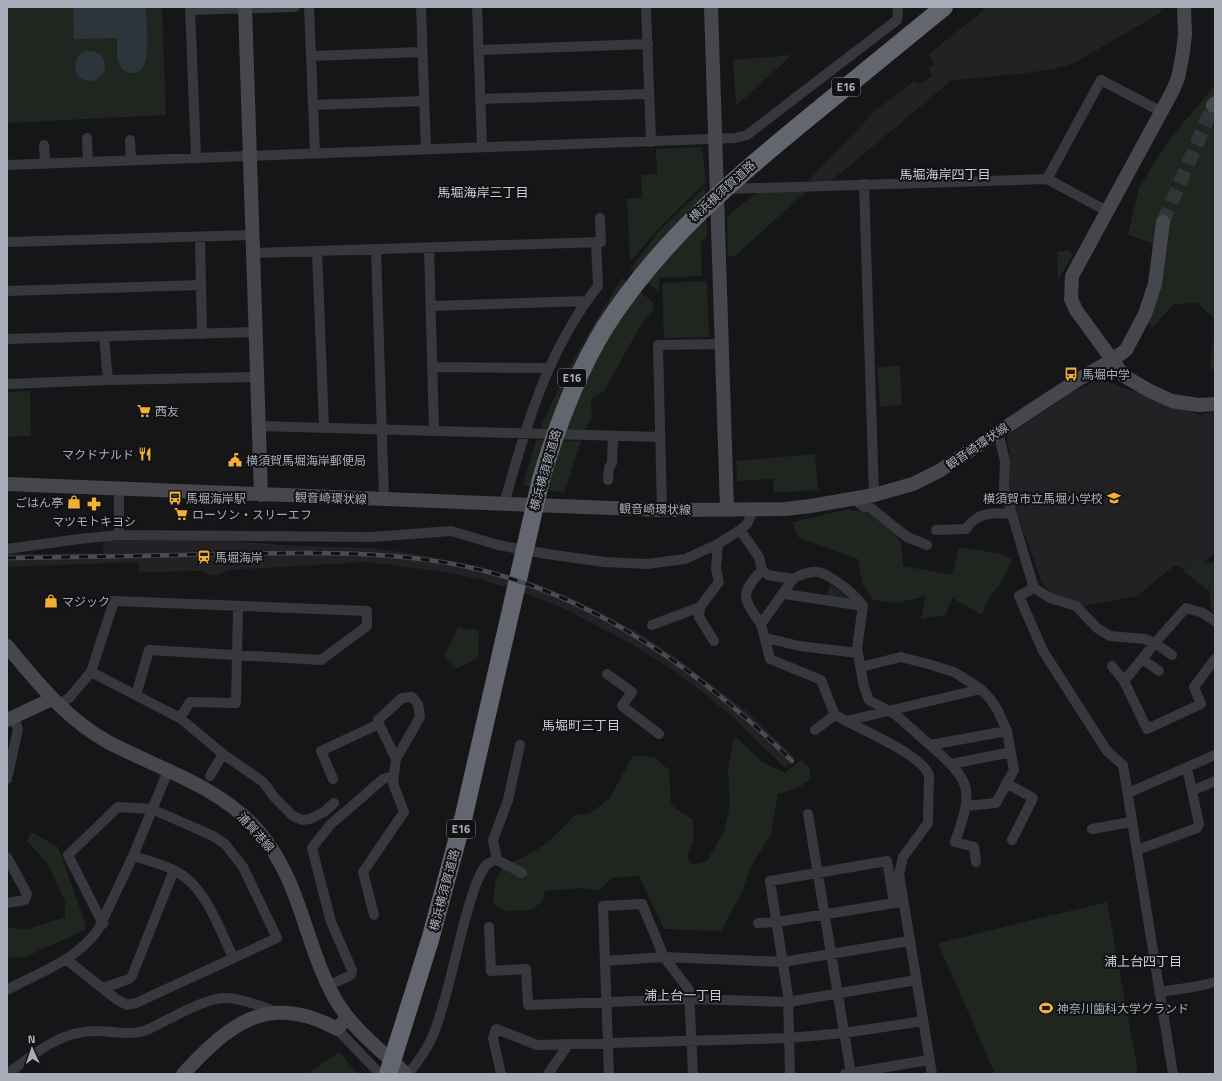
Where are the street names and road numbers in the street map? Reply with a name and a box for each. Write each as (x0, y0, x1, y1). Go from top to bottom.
road number: E16 (832, 78, 860, 96)
street label: 横浜横須賀道路 (684, 156, 760, 226)
road number: E16 (558, 369, 586, 387)
street label: 観音崎環状線 (942, 418, 1012, 474)
street label: 横浜横須賀道路 (524, 427, 566, 513)
street label: 観音崎環状線 (295, 487, 367, 509)
street label: 観音崎環状線 (619, 499, 691, 519)
street label: 浦賀港線 (233, 808, 279, 856)
road number: E16 (447, 820, 475, 838)
street label: 横浜横須賀道路 (424, 847, 464, 933)

